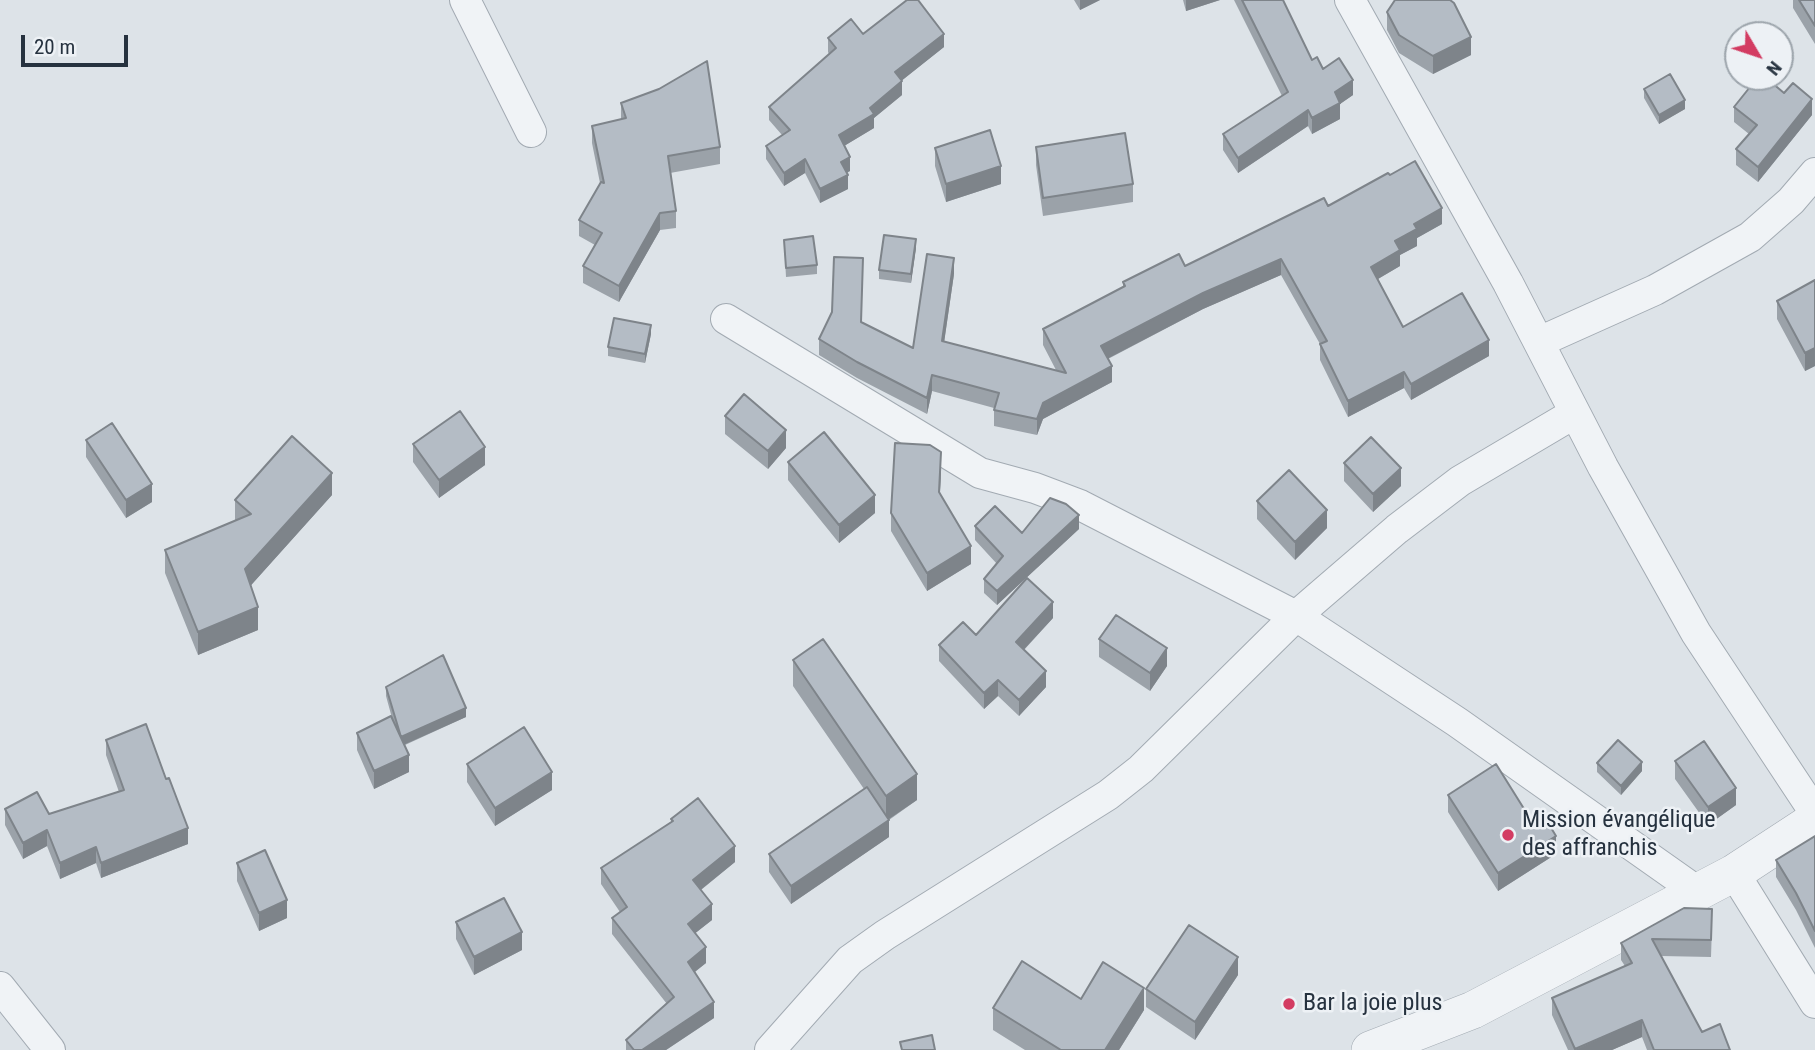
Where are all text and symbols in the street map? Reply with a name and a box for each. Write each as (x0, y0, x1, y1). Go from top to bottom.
scale bar (24, 21, 131, 65)
north arrow (1724, 21, 1794, 91)
text: 20 m (34, 35, 75, 59)
text: N (1762, 57, 1787, 80)
place label: Mission évangélique des affranchis (1522, 807, 1715, 863)
marker: Mission évangélique des affranchis (1500, 827, 1516, 843)
place label: Bar la joie plus (1303, 990, 1443, 1018)
marker: Bar la joie plus (1281, 996, 1297, 1012)

